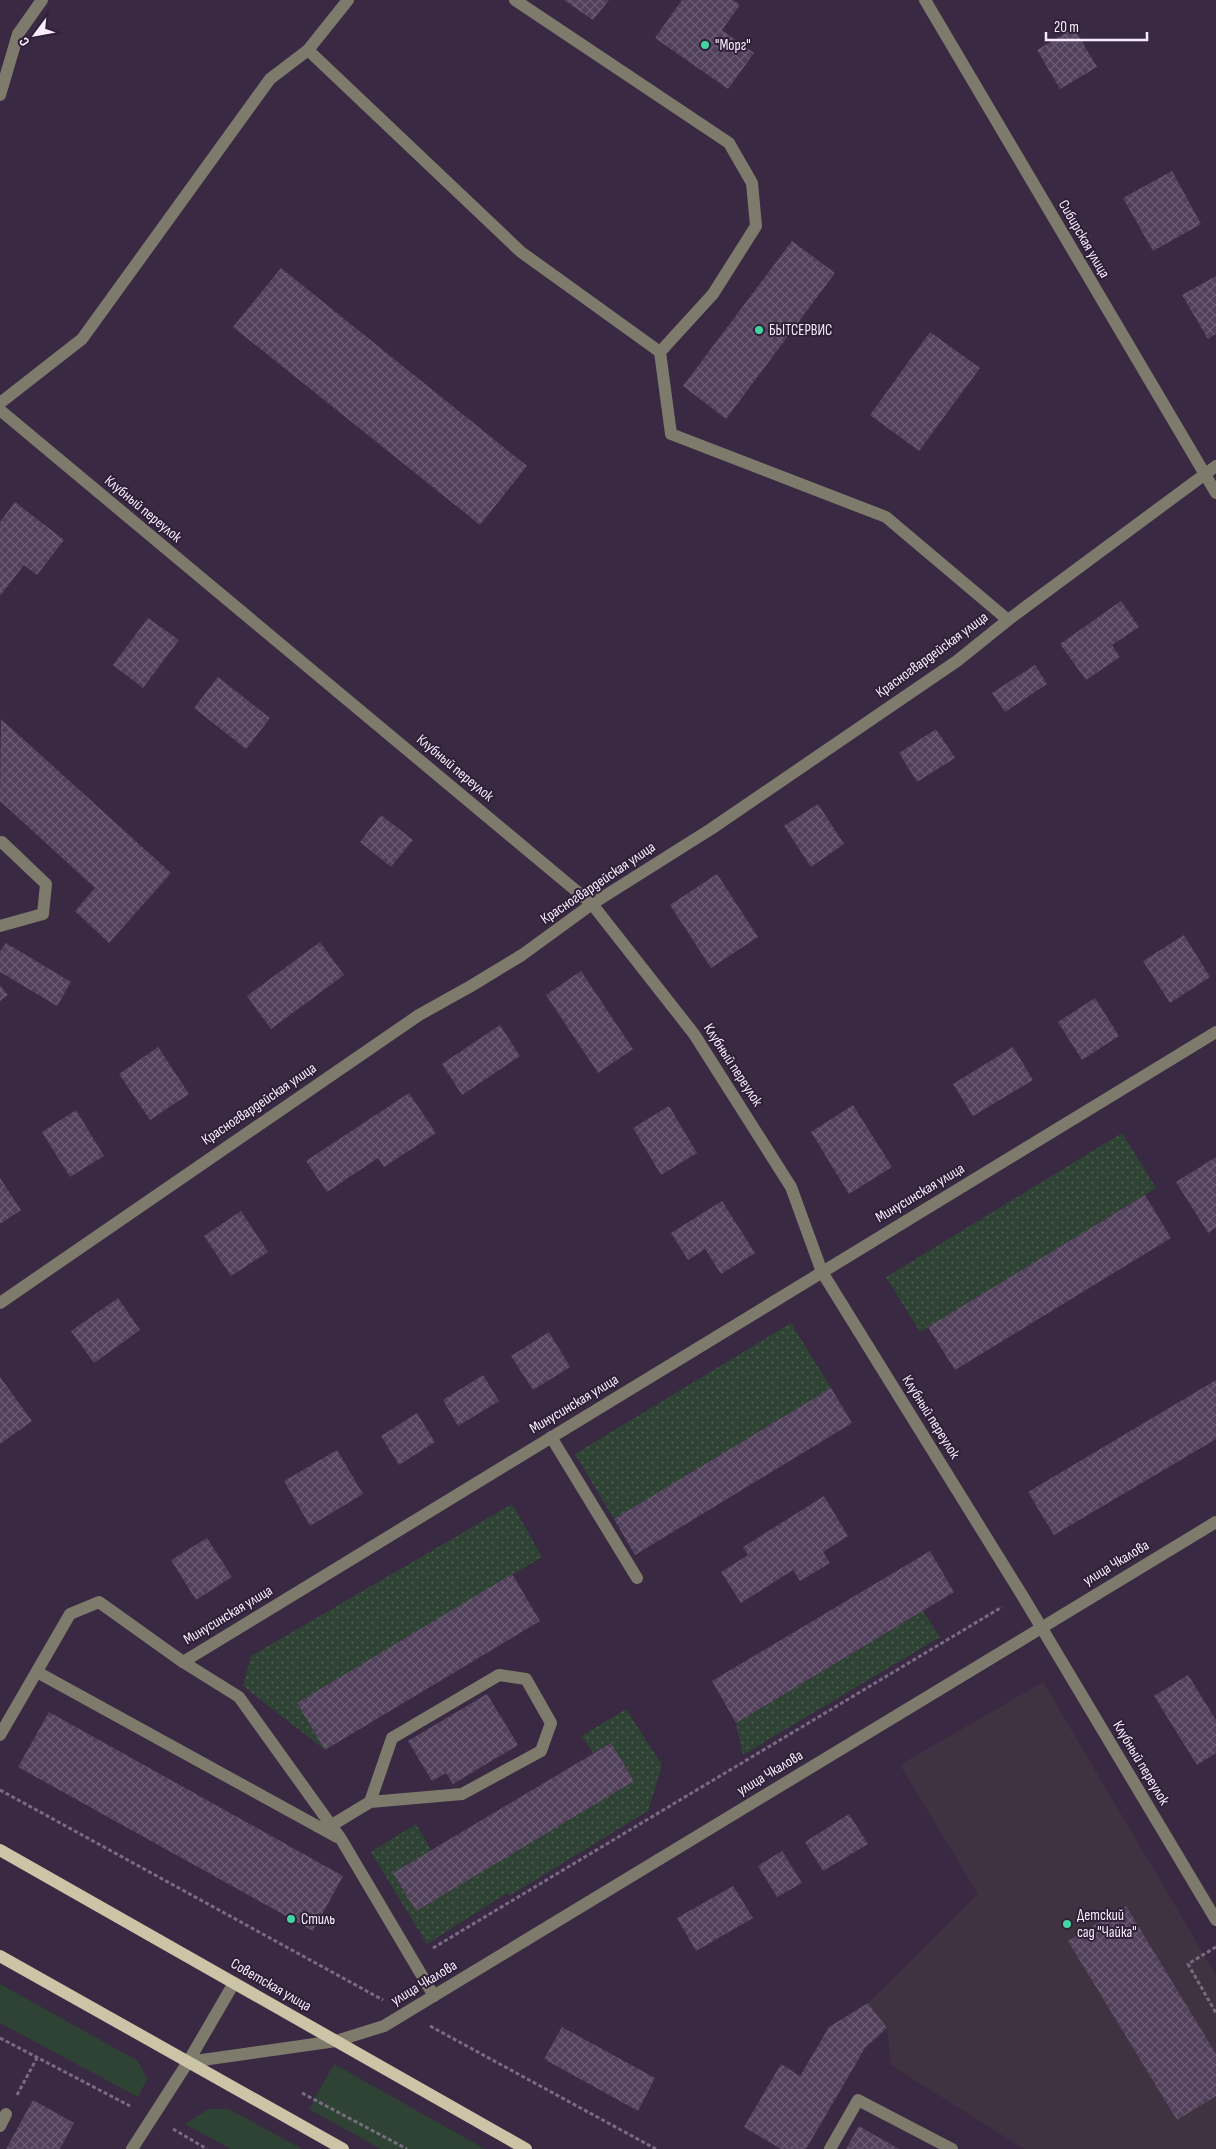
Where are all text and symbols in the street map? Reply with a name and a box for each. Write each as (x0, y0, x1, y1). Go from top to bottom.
north arrow (10, 10, 60, 60)
scale bar (1046, 10, 1147, 42)
text: 20 m (1054, 18, 1079, 37)
text: С (15, 34, 34, 49)
place label: "Морг" (715, 36, 751, 55)
marker: "Морг" (699, 39, 711, 51)
street label: Сибирская улица (1054, 197, 1114, 282)
place label: БЫТСЕРВИС (769, 321, 832, 340)
marker: БЫТСЕРВИС (753, 324, 765, 336)
street label: Клубный переулок (100, 471, 186, 547)
street label: Красногвардейская улица (872, 608, 992, 702)
street label: Клубный переулок (412, 730, 498, 806)
street label: Красногвардейская улица (537, 837, 659, 928)
street label: Клубный переулок (699, 1020, 767, 1110)
street label: Красногвардейская улица (198, 1058, 320, 1149)
street label: Минусинская улица (872, 1159, 968, 1227)
street label: Минусинская улица (526, 1370, 622, 1438)
street label: Клубный переулок (898, 1372, 964, 1463)
street label: улица Чкалова (1079, 1536, 1153, 1590)
street label: Минусинская улица (180, 1581, 276, 1649)
street label: Клубный переулок (1108, 1717, 1174, 1809)
street label: улица Чкалова (733, 1746, 807, 1800)
place label: Детский сад "Чайка" (1077, 1906, 1137, 1942)
place label: Стиль (301, 1910, 335, 1929)
marker: Стиль (285, 1913, 297, 1925)
marker: Детский сад "Чайка" (1061, 1918, 1073, 1930)
street label: Советская улица (227, 1954, 315, 2016)
street label: улица Чкалова (387, 1956, 461, 2010)

